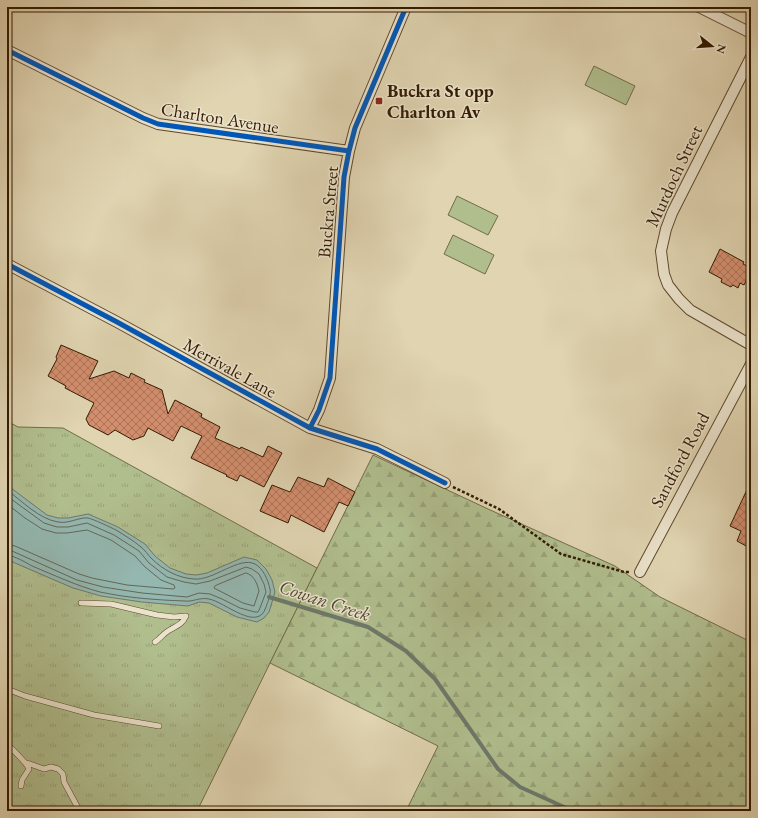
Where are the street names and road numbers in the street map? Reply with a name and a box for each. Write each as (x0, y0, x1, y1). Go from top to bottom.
street label: Charlton Avenue (160, 97, 281, 138)
street label: Murdoch Street (640, 121, 707, 230)
street label: Buckra Street (312, 165, 343, 259)
street label: Merrivale Lane (180, 332, 281, 403)
street label: Sandford Road (645, 407, 715, 511)

